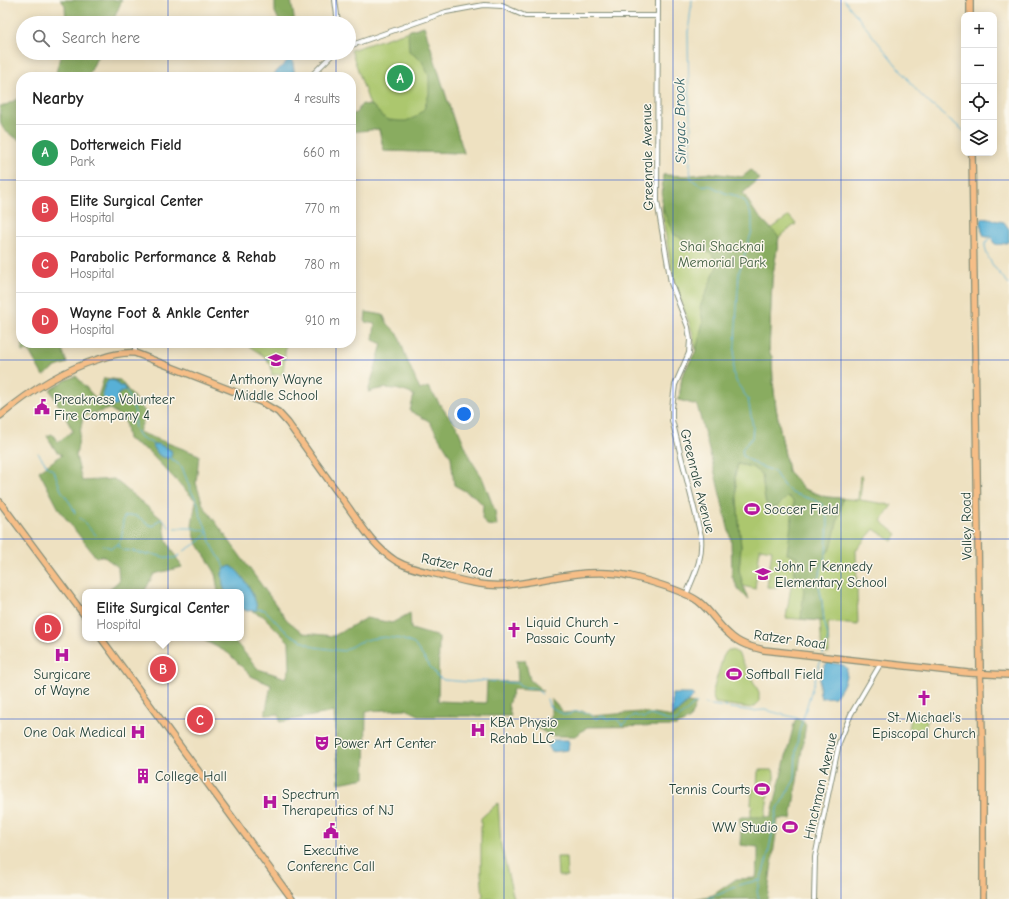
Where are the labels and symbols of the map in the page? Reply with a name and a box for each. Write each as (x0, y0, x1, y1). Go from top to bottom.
pin: A (387, 63, 413, 93)
water label: Singac Brook (670, 77, 690, 164)
street label: Greenrale Avenue (638, 103, 657, 211)
park label: Shai Shacknai Memorial Park (678, 238, 766, 271)
school or university icon: Anthony Wayne Middle School (267, 351, 285, 369)
place label: Anthony Wayne Middle School (230, 371, 322, 404)
place label: Preakness Volunteer Fire Company 4 (54, 391, 175, 424)
public building icon: Preakness Volunteer Fire Company 4 (33, 398, 51, 416)
your location (454, 404, 474, 424)
street label: Greenrale Avenue (676, 427, 719, 535)
street label: Valley Road (957, 492, 976, 560)
sports icon: Soccer Field (743, 500, 761, 518)
place label: Soccer Field (764, 501, 839, 518)
street label: Ratzer Road (420, 550, 494, 581)
place label: John F Kennedy Elementary School (775, 558, 887, 591)
school or university icon: John F Kennedy Elementary School (754, 565, 772, 583)
pin: D (35, 613, 61, 643)
place label: Liquid Church - Passaic County (526, 614, 619, 647)
church icon: Liquid Church - Passaic County (505, 621, 523, 639)
street label: Ratzer Road (753, 626, 827, 653)
hospital icon: Surgicare of Wayne (53, 646, 71, 664)
pin: B (150, 654, 176, 684)
sports icon: Softball Field (725, 665, 743, 683)
place label: Surgicare of Wayne (34, 666, 90, 699)
place label: Softball Field (746, 666, 823, 683)
church icon: St. Michael's Episcopal Church (915, 689, 933, 707)
pin: C (187, 705, 213, 735)
place label: St. Michael's Episcopal Church (872, 709, 976, 742)
place label: KBA Physio Rehab LLC (490, 714, 557, 747)
hospital icon: KBA Physio Rehab LLC (469, 721, 487, 739)
hospital icon: One Oak Medical (129, 723, 147, 741)
place label: One Oak Medical (24, 724, 126, 741)
street label: Hinchman Avenue (800, 731, 841, 841)
theatre icon: Power Art Center (313, 734, 331, 752)
place label: Power Art Center (334, 735, 436, 752)
building icon: College Hall (134, 767, 152, 785)
place label: College Hall (155, 768, 227, 785)
sports icon: Tennis Courts (753, 780, 771, 798)
place label: Tennis Courts (669, 781, 750, 798)
place label: Spectrum Therapeutics of NJ (282, 786, 394, 819)
hospital icon: Spectrum Therapeutics of NJ (261, 793, 279, 811)
sports icon: WW Studio (781, 818, 799, 836)
place label: WW Studio (712, 819, 778, 836)
public building icon: Executive Conferenc Call (322, 822, 340, 840)
place label: Executive Conferenc Call (287, 842, 375, 875)

